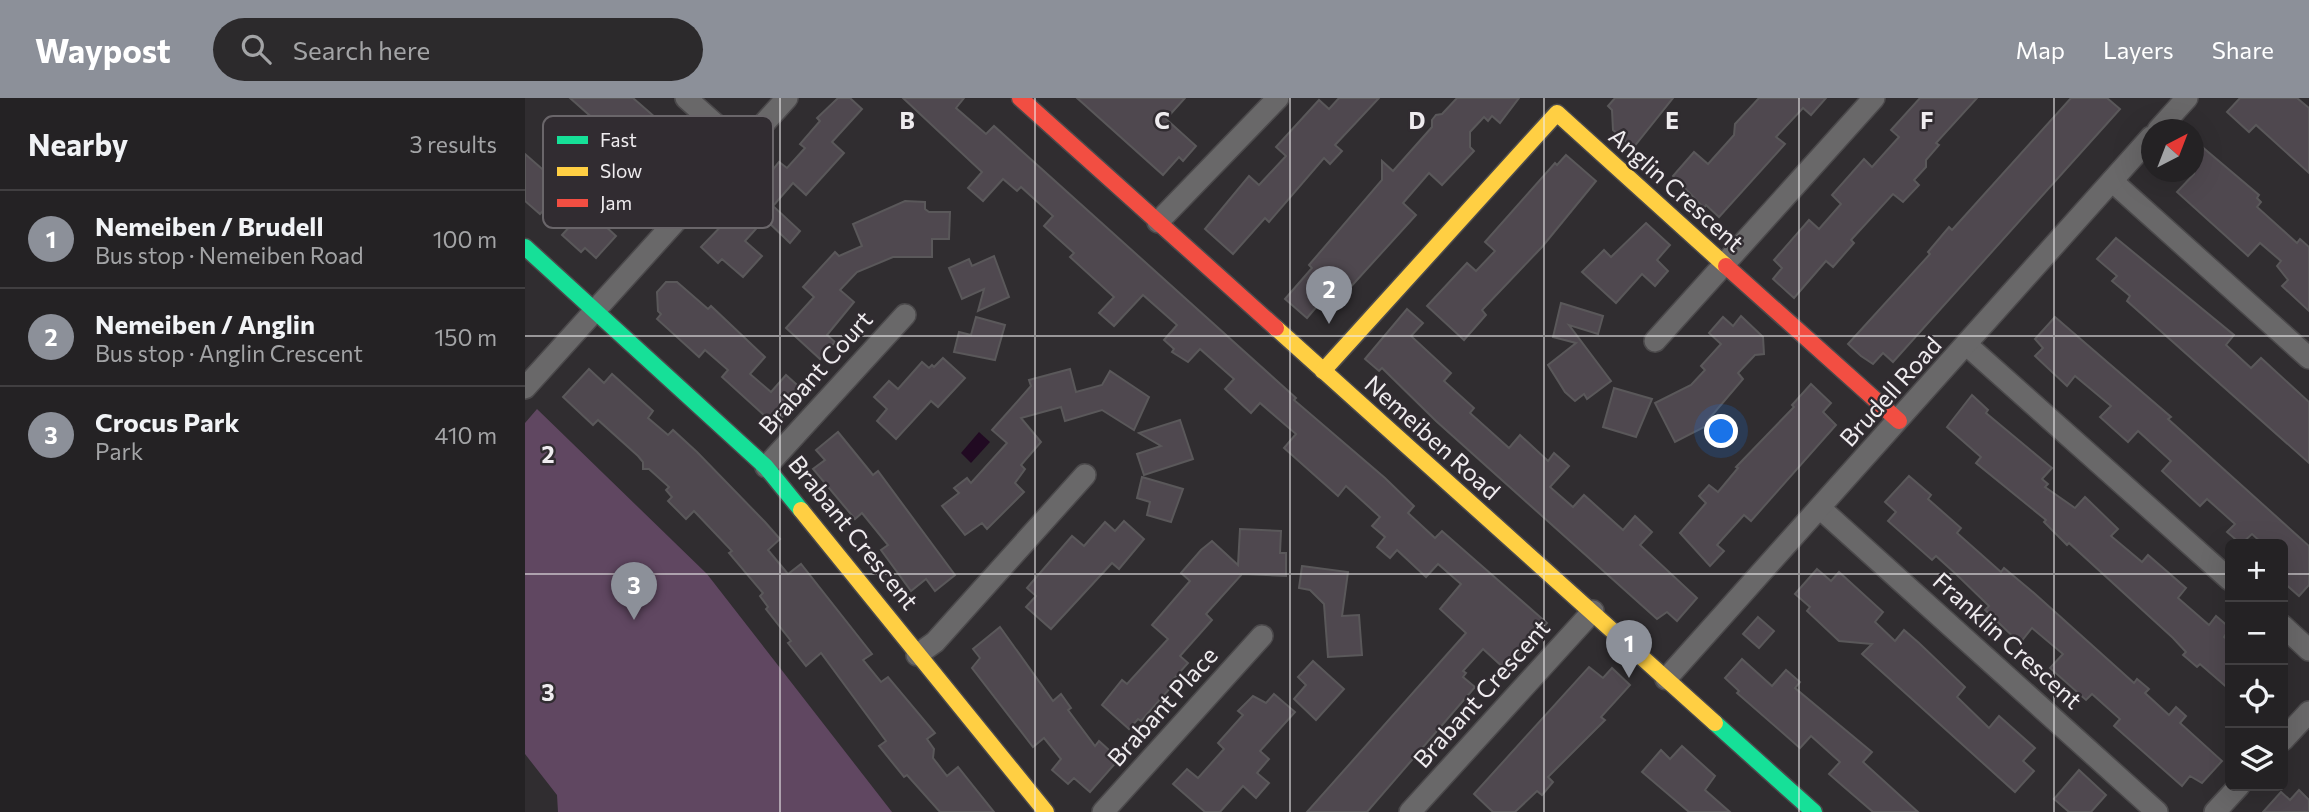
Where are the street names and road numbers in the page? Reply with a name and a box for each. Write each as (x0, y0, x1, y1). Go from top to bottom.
street label: Anglin Crescent (1604, 121, 1750, 257)
street label: Brabant Court (752, 304, 878, 440)
street label: Brudell Road (1833, 330, 1947, 452)
street label: Nemeiben Road (1359, 369, 1507, 505)
street label: Brabant Crescent (783, 449, 925, 615)
street label: Franklin Crescent (1928, 566, 2088, 714)
street label: Brabant Crescent (1407, 613, 1555, 773)
street label: Brabant Place (1101, 640, 1223, 772)

